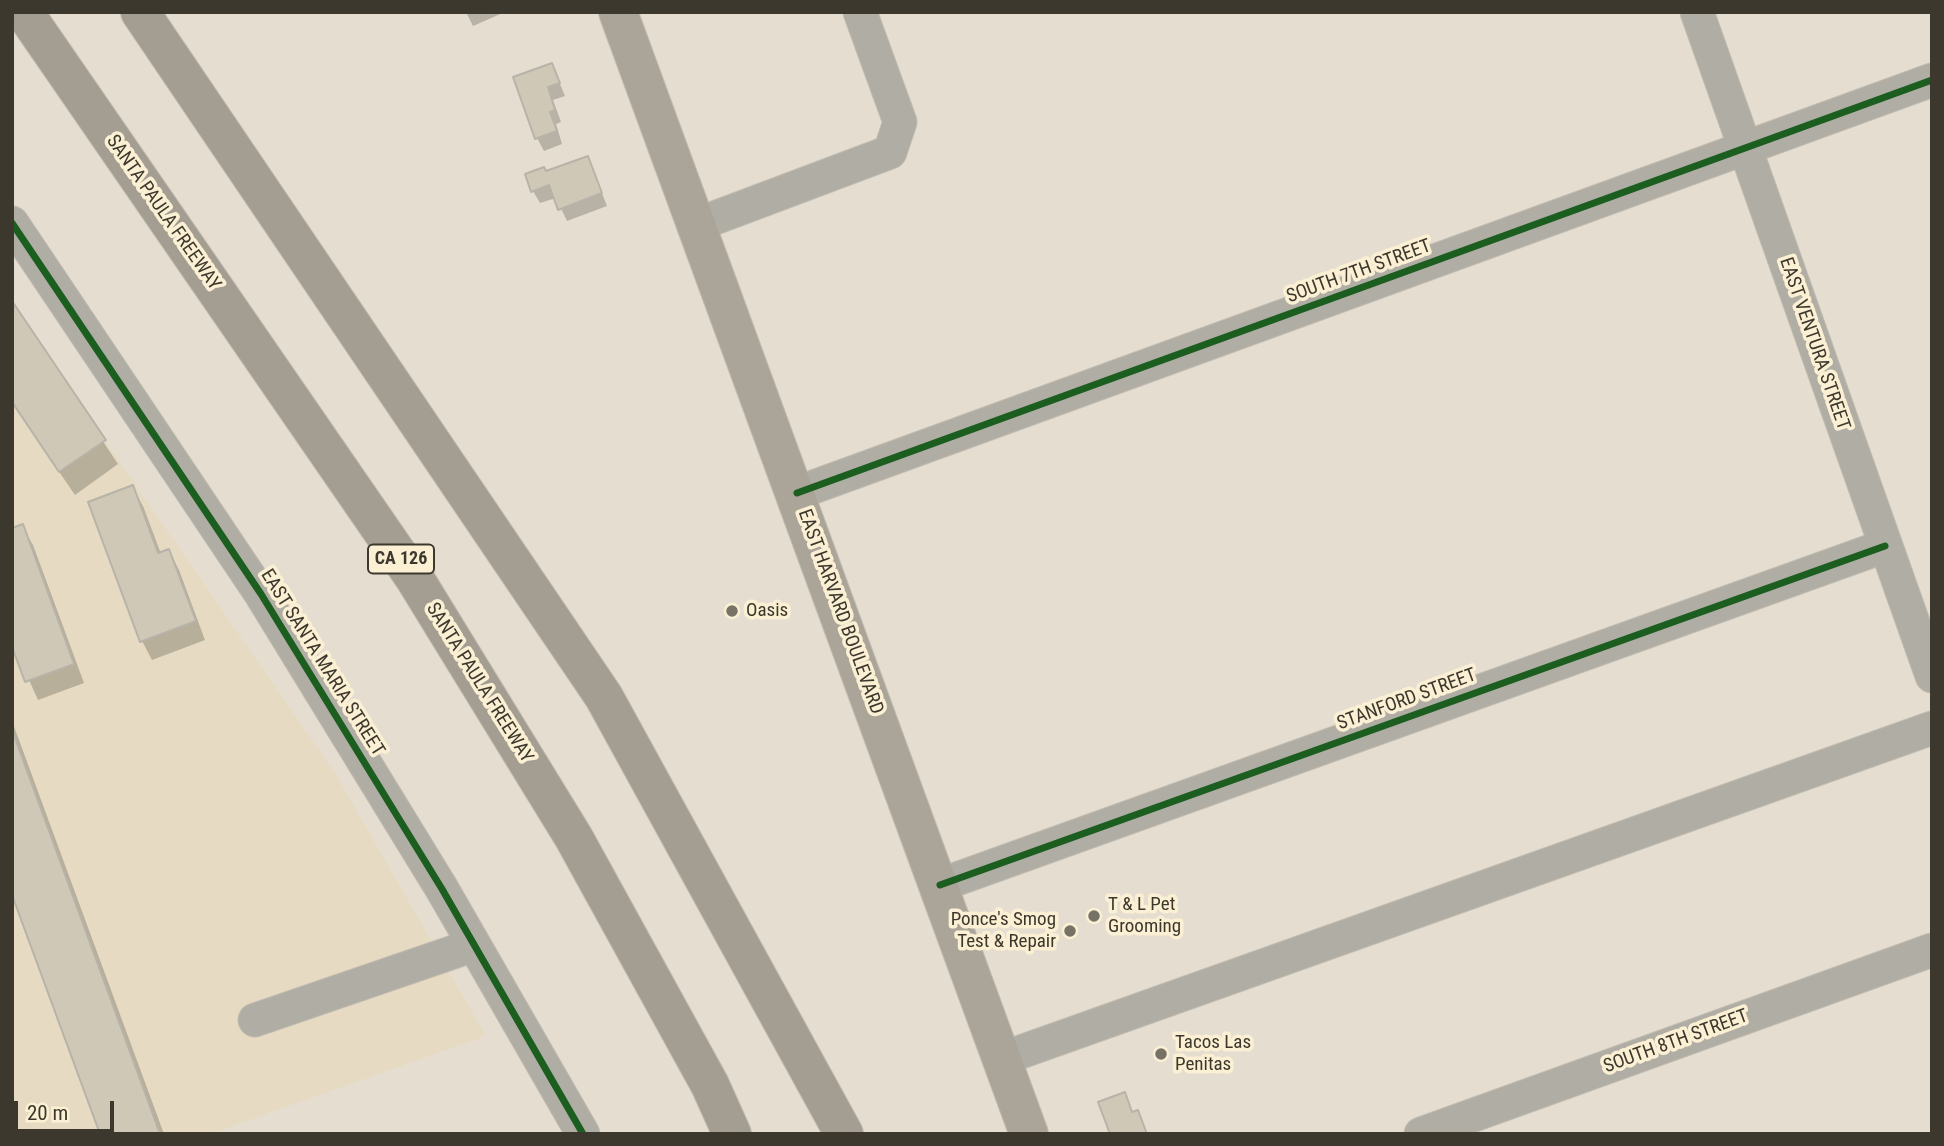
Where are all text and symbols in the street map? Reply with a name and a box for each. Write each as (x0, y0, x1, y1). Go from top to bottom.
street label: SANTA PAULA FREEWAY (101, 131, 225, 295)
street label: SOUTH 7TH STREET (1284, 235, 1434, 309)
street label: EAST VENTURA STREET (1774, 255, 1854, 433)
street label: EAST HARVARD BOULEVARD (792, 506, 888, 718)
road number: CA 126 (368, 544, 434, 574)
street label: EAST SANTA MARIA STREET (255, 565, 389, 761)
street label: SANTA PAULA FREEWAY (421, 599, 537, 767)
place label: Oasis (746, 600, 788, 622)
marker: Oasis (724, 603, 740, 619)
street label: STANFORD STREET (1334, 664, 1480, 736)
place label: T & L Pet Grooming (1108, 894, 1181, 938)
marker: T & L Pet Grooming (1086, 908, 1102, 924)
place label: Ponce's Smog Test & Repair (951, 909, 1056, 953)
marker: Ponce's Smog Test & Repair (1062, 923, 1078, 939)
street label: SOUTH 8TH STREET (1601, 1005, 1751, 1079)
place label: Tacos Las Penitas (1175, 1032, 1251, 1076)
marker: Tacos Las Penitas (1153, 1046, 1169, 1062)
scale bar (18, 1086, 117, 1130)
text: 20 m (27, 1101, 68, 1125)

